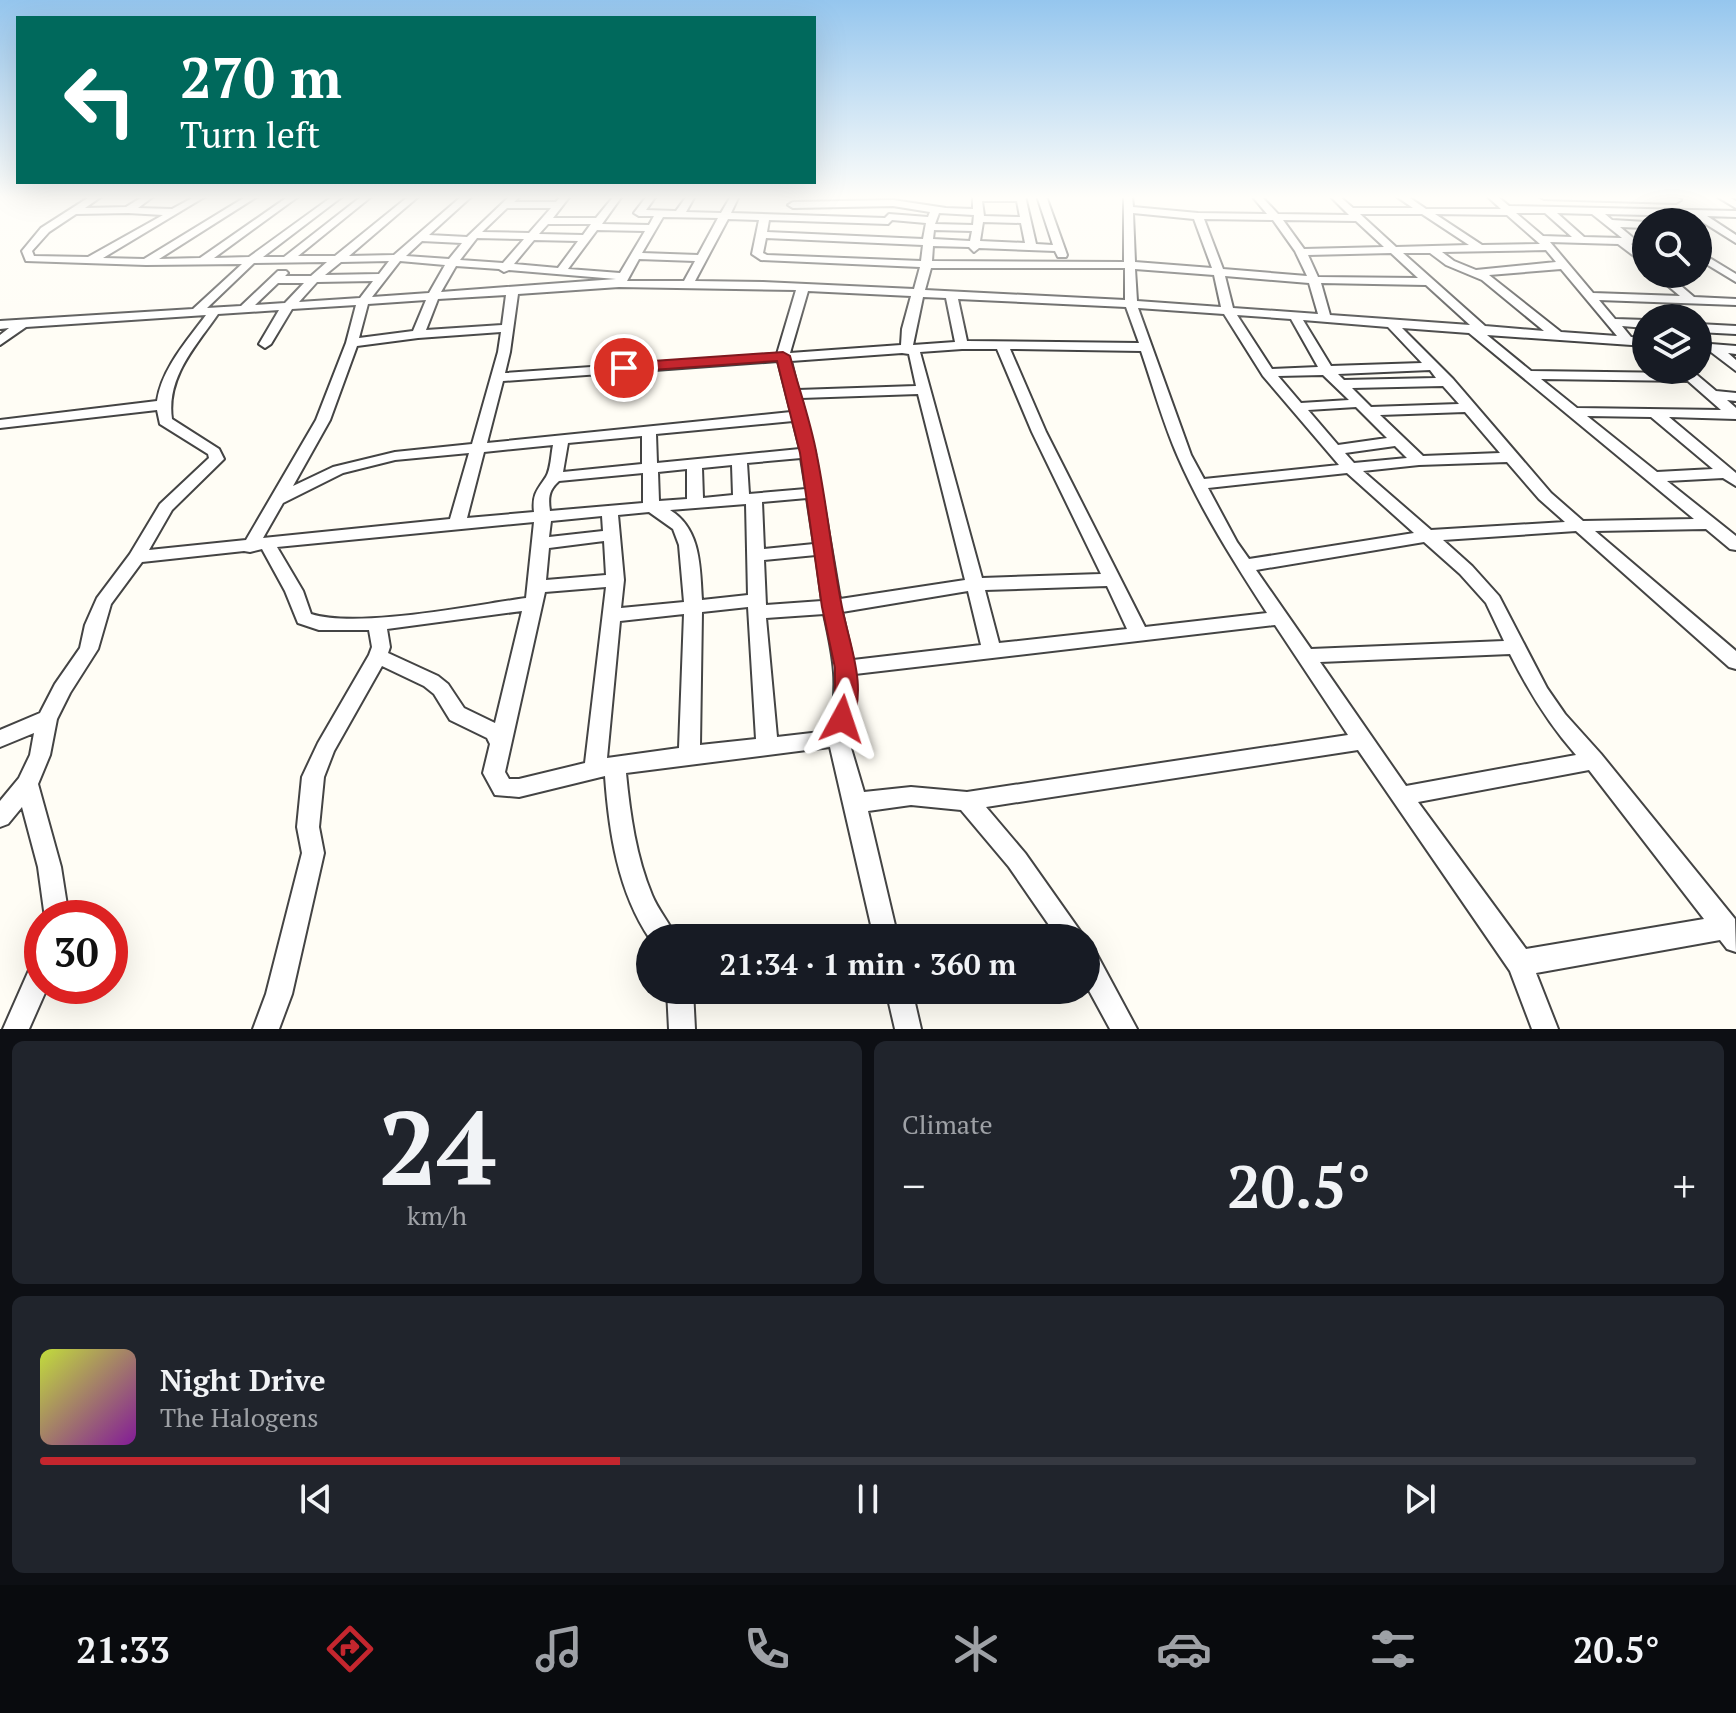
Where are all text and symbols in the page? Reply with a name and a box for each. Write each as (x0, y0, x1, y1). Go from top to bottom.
text: 270 m (180, 40, 342, 114)
icon: left (48, 48, 152, 152)
text: Turn left (180, 111, 320, 158)
map controls (1632, 208, 1712, 384)
button: search (1632, 208, 1712, 288)
button: layers (1632, 304, 1712, 384)
pin (590, 334, 658, 402)
icon: arrive (602, 346, 646, 390)
position arrow (800, 677, 884, 761)
speed limit sign: 30 (24, 900, 128, 1004)
text: 21:34 · 1 min · 360 m (720, 944, 1016, 984)
text: 24 (378, 1077, 496, 1215)
text: Climate (902, 1107, 993, 1141)
text: 20.5° (1227, 1146, 1371, 1225)
text: − (902, 1156, 925, 1215)
text: + (1673, 1156, 1696, 1215)
text: km/h (407, 1198, 467, 1232)
text: Night Drive (160, 1360, 326, 1400)
text: The Halogens (160, 1400, 318, 1434)
icon: previous (294, 1477, 338, 1521)
icon: pause (846, 1477, 890, 1521)
icon: next (1398, 1477, 1442, 1521)
icon: directions (322, 1621, 378, 1677)
icon: music (531, 1621, 587, 1677)
icon: phone (739, 1621, 795, 1677)
icon: climate (948, 1621, 1004, 1677)
icon: car (1156, 1621, 1212, 1677)
icon: filters (1365, 1621, 1421, 1677)
text: 21:33 (76, 1626, 170, 1673)
text: 20.5° (1573, 1626, 1660, 1673)

